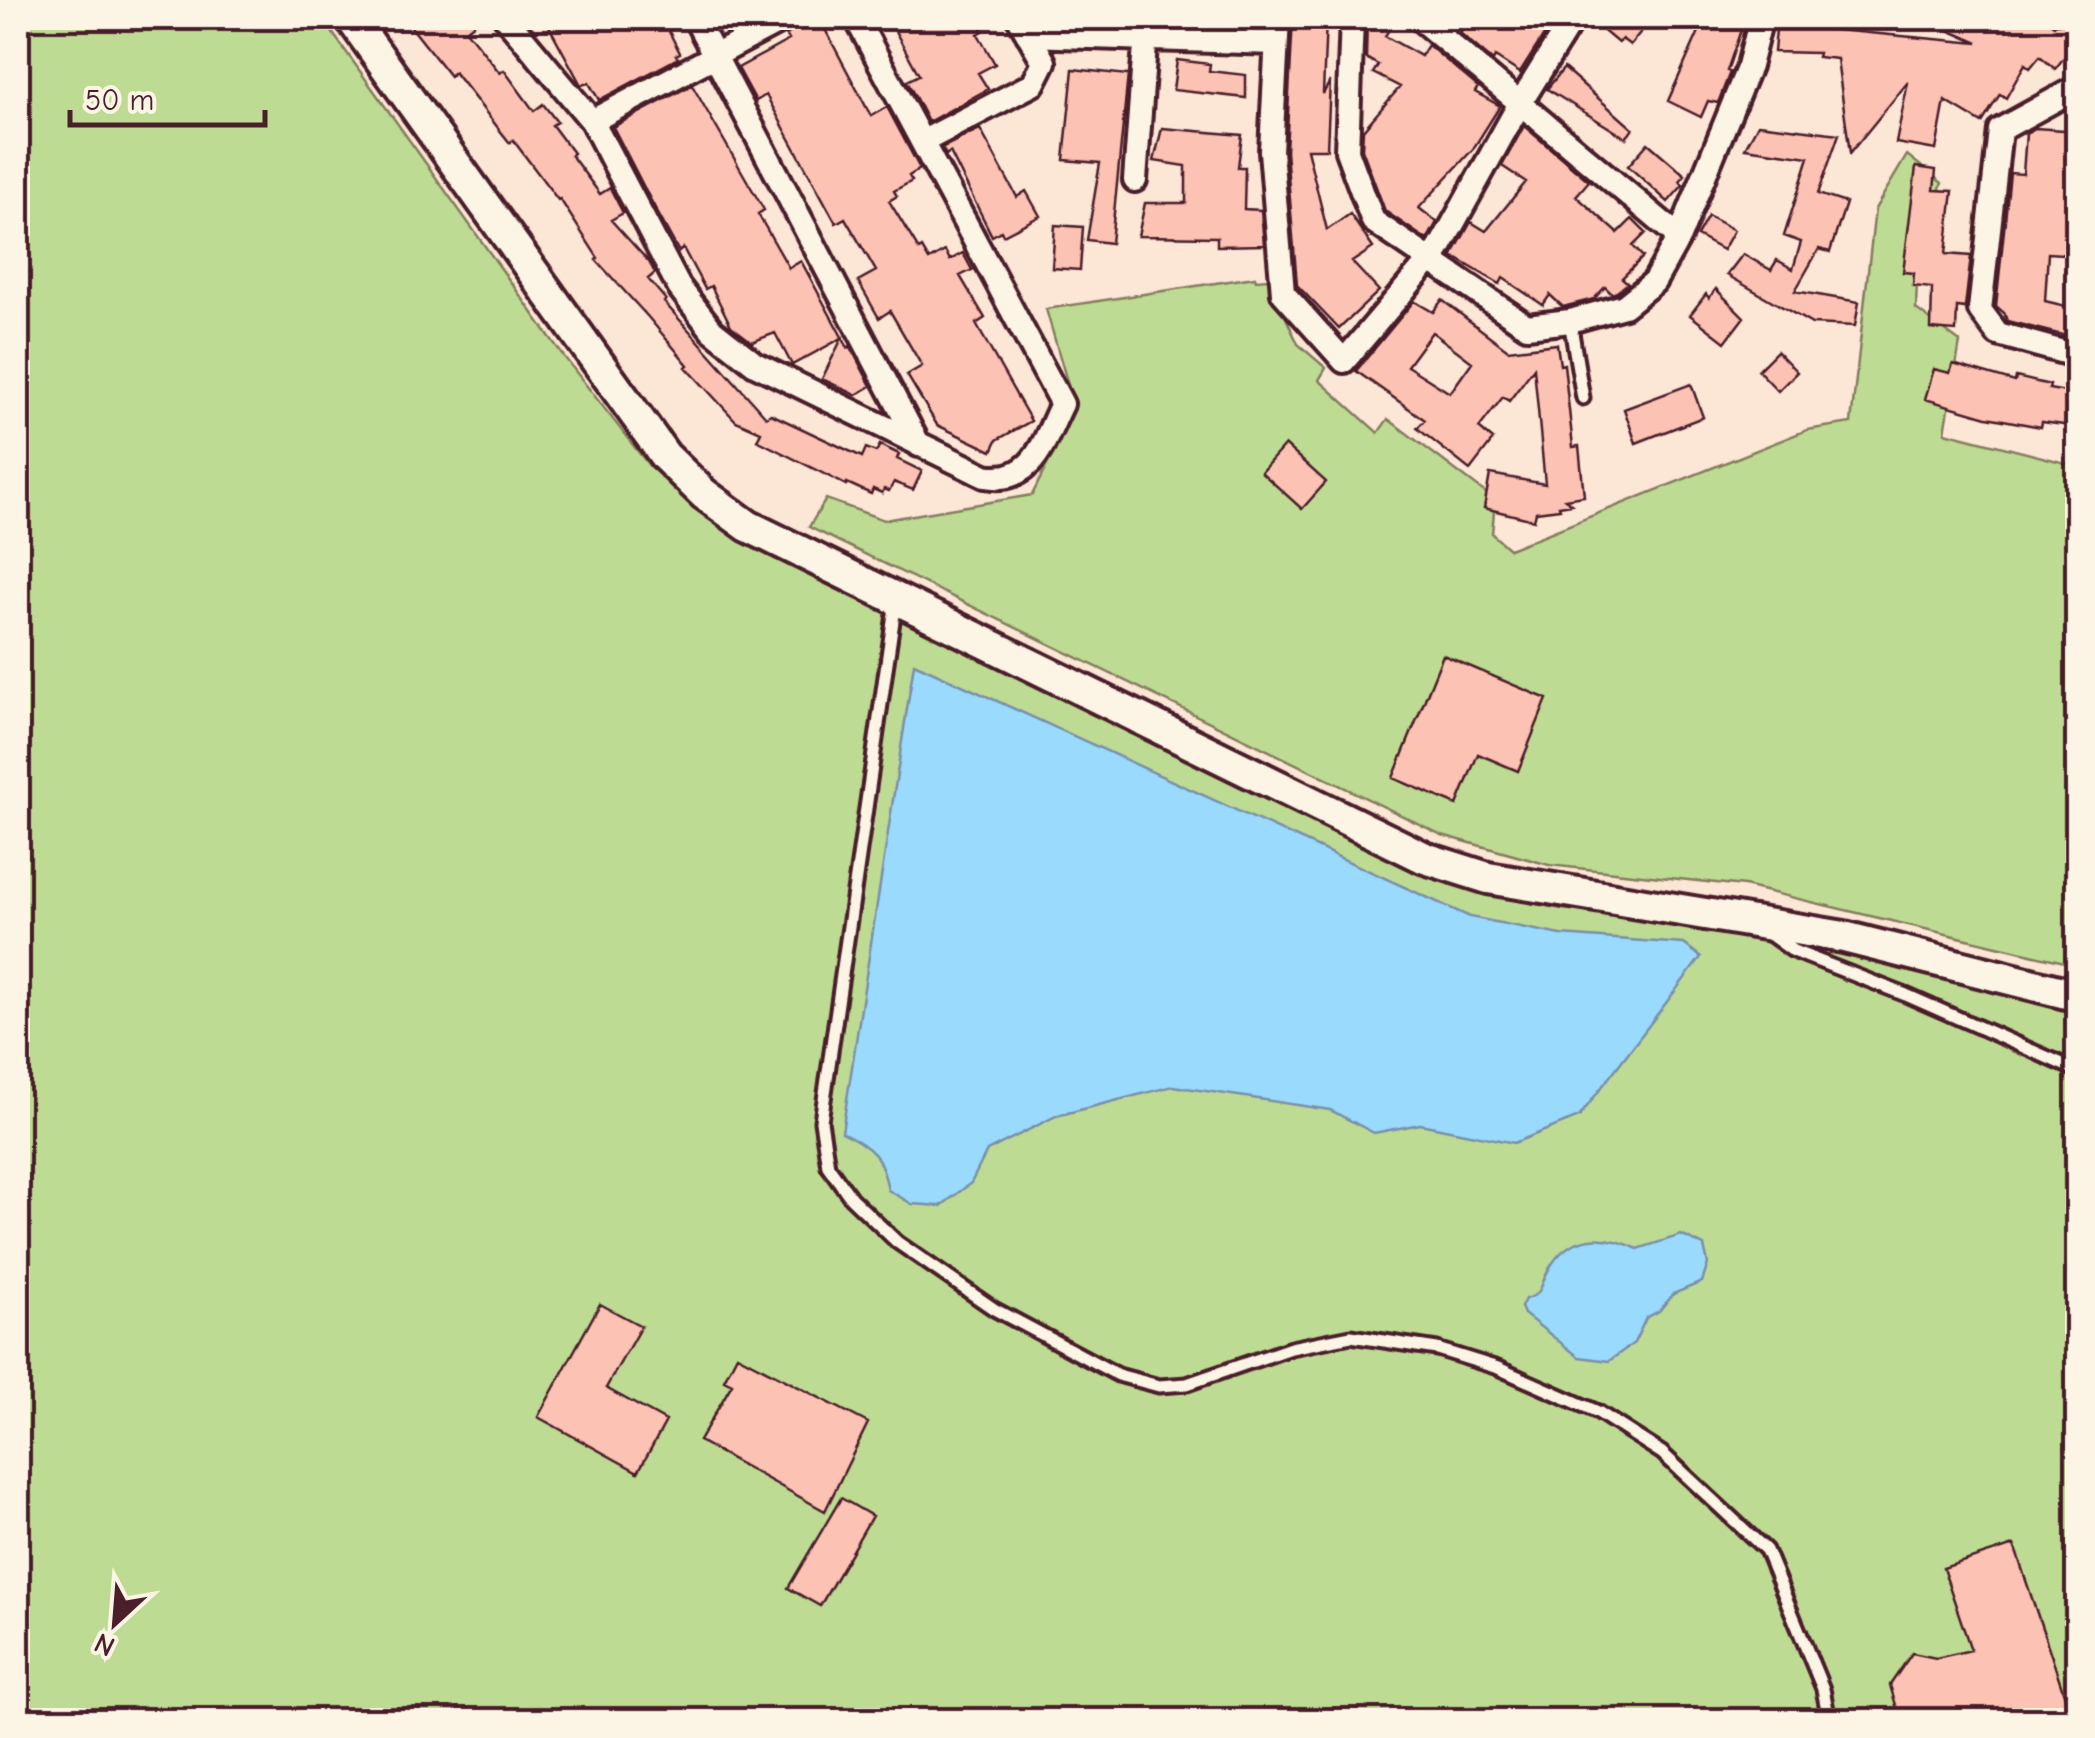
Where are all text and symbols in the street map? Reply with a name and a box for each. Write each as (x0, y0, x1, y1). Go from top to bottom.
scale bar (70, 65, 265, 127)
text: 50 m (85, 83, 154, 118)
north arrow (65, 1573, 165, 1673)
text: N (89, 1626, 120, 1663)

